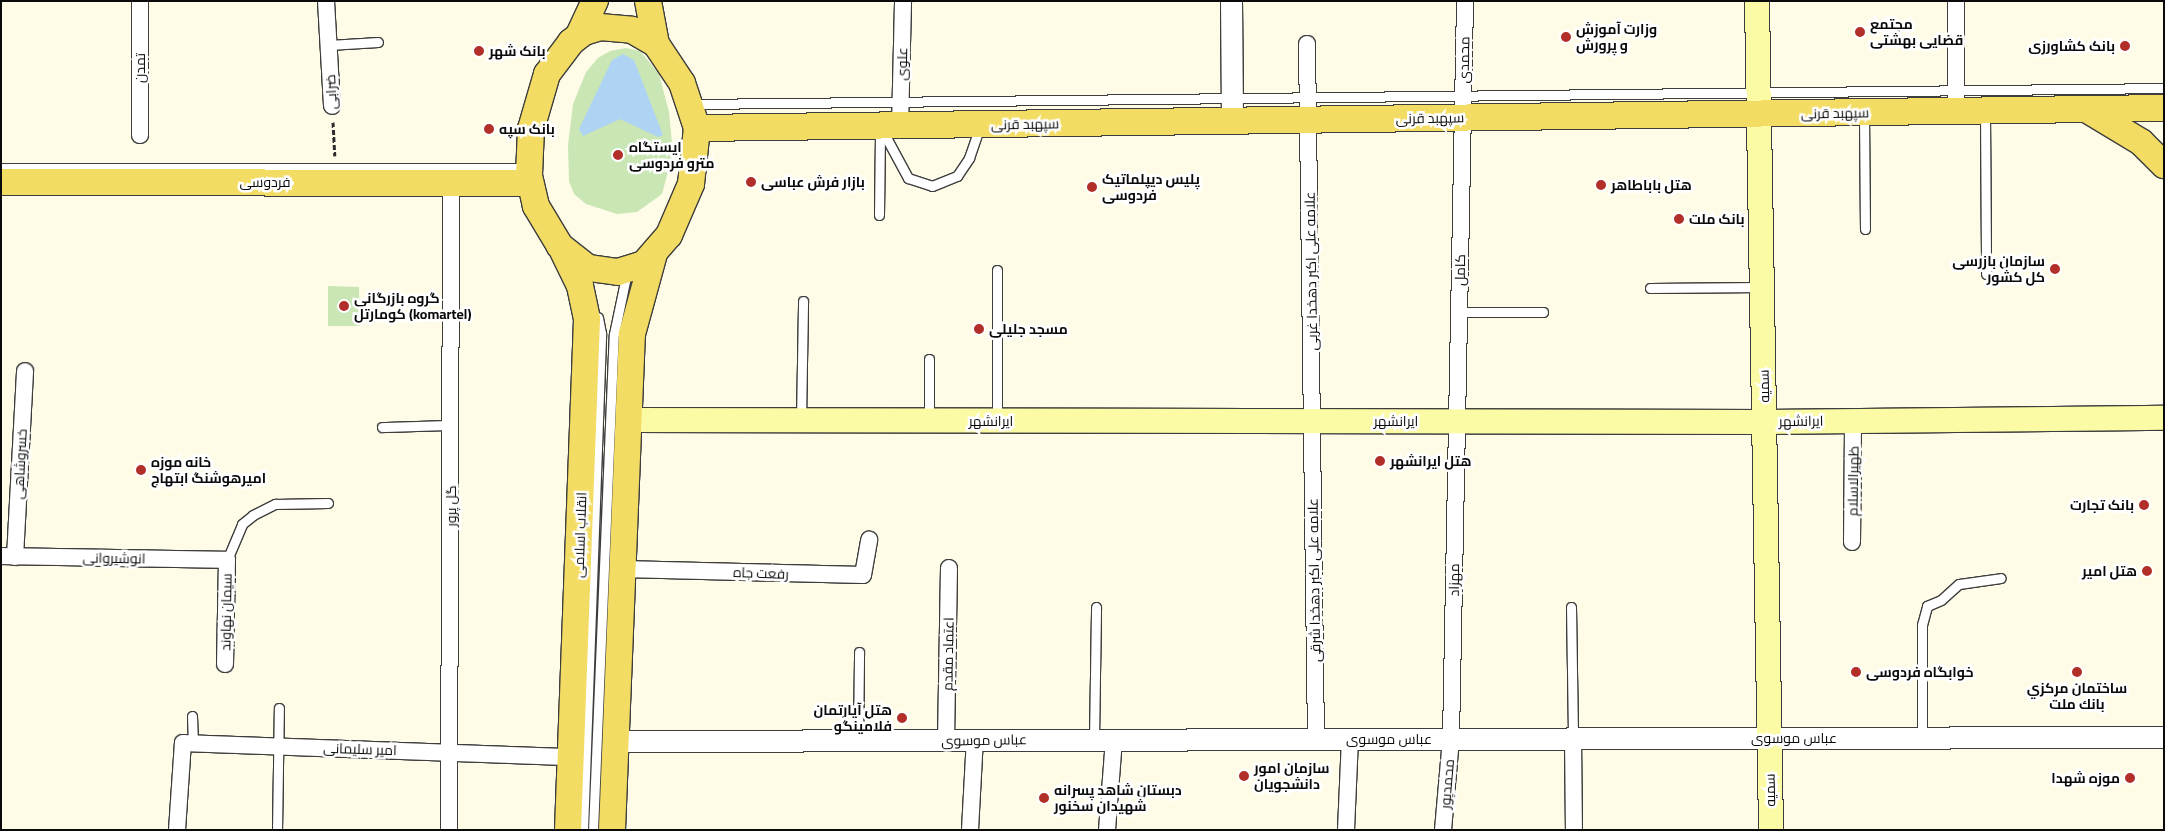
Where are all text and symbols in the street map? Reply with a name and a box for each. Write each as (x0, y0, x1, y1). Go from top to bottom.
place label: مجتمع قضایی بهشتی (1870, 16, 1963, 48)
place label: وزارت آموزش و پرورش (1576, 21, 1657, 54)
marker: مجتمع قضایی بهشتی (1854, 26, 1866, 38)
marker: وزارت آموزش و پرورش (1560, 31, 1572, 43)
street label: محمدی (1455, 36, 1473, 84)
place label: بانک کشاورزی (2028, 38, 2115, 54)
marker: بانک کشاورزی (2119, 40, 2131, 52)
place label: بانک شهر (489, 43, 546, 59)
marker: بانک شهر (473, 45, 485, 57)
street label: علوی (893, 47, 911, 81)
street label: تمدن (132, 53, 148, 83)
street label: ضرابی (322, 74, 340, 110)
street label: سپهبد قرنی (1801, 104, 1869, 122)
street label: سپهبد قرنی (1396, 109, 1464, 127)
street label: سپهبد قرنی (991, 115, 1059, 133)
place label: بانک سپه (499, 121, 555, 137)
marker: بانک سپه (483, 123, 495, 135)
place label: ایستگاه مترو فردوسی (629, 139, 714, 172)
marker: ایستگاه مترو فردوسی (611, 148, 625, 162)
place label: پلیس دیپلماتیک فردوسی (1102, 171, 1200, 203)
street label: فردوسی (239, 174, 291, 190)
place label: بازار فرش عباسی (761, 174, 865, 190)
marker: بازار فرش عباسی (745, 176, 757, 188)
place label: هتل باباطاهر (1611, 177, 1692, 193)
marker: هتل باباطاهر (1595, 179, 1607, 191)
marker: پلیس دیپلماتیک فردوسی (1086, 181, 1098, 193)
street label: علامه علی اکبر دهخدا غربی (1301, 191, 1321, 351)
place label: بانک ملت (1689, 211, 1745, 227)
marker: بانک ملت (1673, 213, 1685, 225)
place label: سازمان بازرسی کل کشور (1952, 253, 2045, 286)
street label: کامل (1451, 254, 1469, 286)
marker: سازمان بازرسی کل کشور (2049, 263, 2061, 275)
place label: گروه بازرگانی کومارتل (komartel) (354, 290, 471, 322)
marker: گروه بازرگانی کومارتل (komartel) (338, 300, 350, 312)
place label: مسجد جلیلی (989, 321, 1068, 337)
marker: مسجد جلیلی (973, 323, 985, 335)
street label: سمیه (1755, 369, 1773, 403)
street label: ایرانشهر (1779, 412, 1823, 430)
street label: ایرانشهر (969, 413, 1013, 429)
street label: ایرانشهر (1374, 413, 1418, 429)
street label: خسروشاهی (10, 428, 30, 500)
street label: ظهیرالاسلام (1844, 446, 1862, 516)
place label: هتل ایرانشهر (1390, 453, 1472, 469)
place label: خانه موزه امیرهوشنگ ابتهاج (151, 454, 266, 487)
marker: هتل ایرانشهر (1374, 455, 1386, 467)
marker: خانه موزه امیرهوشنگ ابتهاج (135, 464, 147, 476)
street label: گل پرور (443, 485, 459, 527)
street label: انقلاب اسلامی (570, 492, 590, 578)
place label: بانک تجارت (2070, 497, 2134, 513)
street label: علامه علی اکبر دهخدا شرقی (1304, 498, 1324, 662)
marker: بانک تجارت (2138, 499, 2150, 511)
street label: انوشیروانی (82, 549, 146, 567)
street label: مهزاد (1445, 563, 1463, 597)
place label: هتل امیر (2082, 563, 2137, 579)
street label: رفعت جاه (733, 564, 789, 582)
marker: هتل امیر (2141, 565, 2153, 577)
street label: سیمان نهاوند (217, 573, 235, 651)
street label: اعتماد مقدم (939, 617, 957, 691)
place label: خوابگاه فردوسی (1866, 664, 1974, 680)
marker: خوابگاه فردوسی (1850, 666, 1862, 678)
marker: ساختمان مركزي بانك ملت (2071, 666, 2083, 678)
place label: ساختمان مركزي بانك ملت (2027, 680, 2127, 712)
place label: هتل آپارتمان فلامینگو (813, 702, 892, 734)
marker: هتل آپارتمان فلامینگو (896, 712, 908, 724)
street label: عباس موسوی (1751, 730, 1837, 746)
street label: عباس موسوی (941, 731, 1027, 749)
street label: عباس موسوی (1346, 731, 1432, 747)
street label: امیر سلیمانی (323, 739, 397, 759)
street label: محمدپور (1436, 758, 1458, 810)
place label: سازمان امور دانشجویان (1254, 760, 1330, 792)
marker: سازمان امور دانشجویان (1238, 770, 1250, 782)
place label: موزه شهدا (2051, 770, 2120, 786)
marker: موزه شهدا (2124, 772, 2136, 784)
street label: سمیه (1761, 773, 1779, 807)
place label: دبستان شاهد پسرانه شهیدان سخنور (1054, 782, 1182, 814)
marker: دبستان شاهد پسرانه شهیدان سخنور (1038, 792, 1050, 804)

